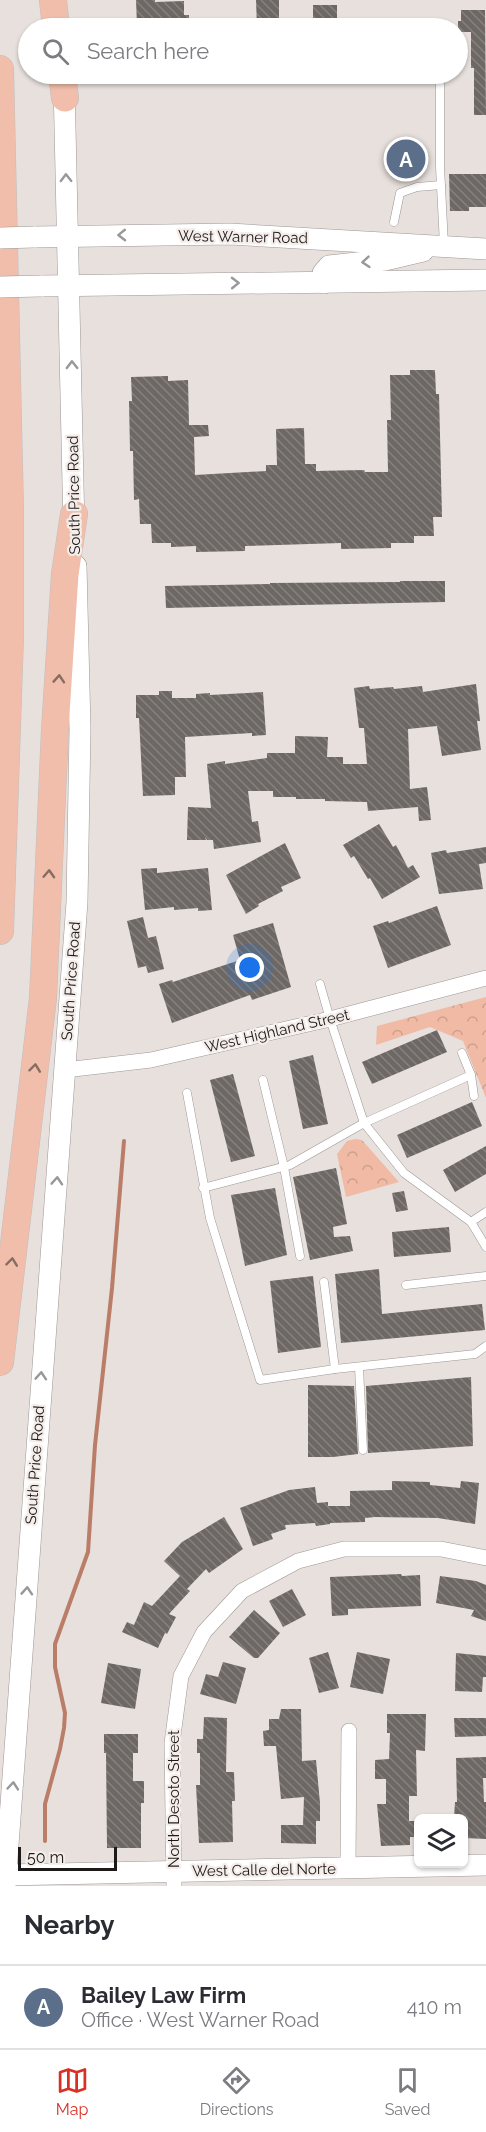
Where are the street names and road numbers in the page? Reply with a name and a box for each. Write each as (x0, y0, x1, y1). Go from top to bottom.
street label: West Warner Road (178, 227, 308, 247)
street label: South Price Road (64, 435, 84, 555)
street label: South Price Road (58, 921, 84, 1041)
street label: West Highland Street (203, 1006, 351, 1056)
street label: South Price Road (22, 1405, 48, 1525)
street label: North Desoto Street (165, 1730, 183, 1868)
street label: West Calle del Norte (192, 1860, 336, 1880)

